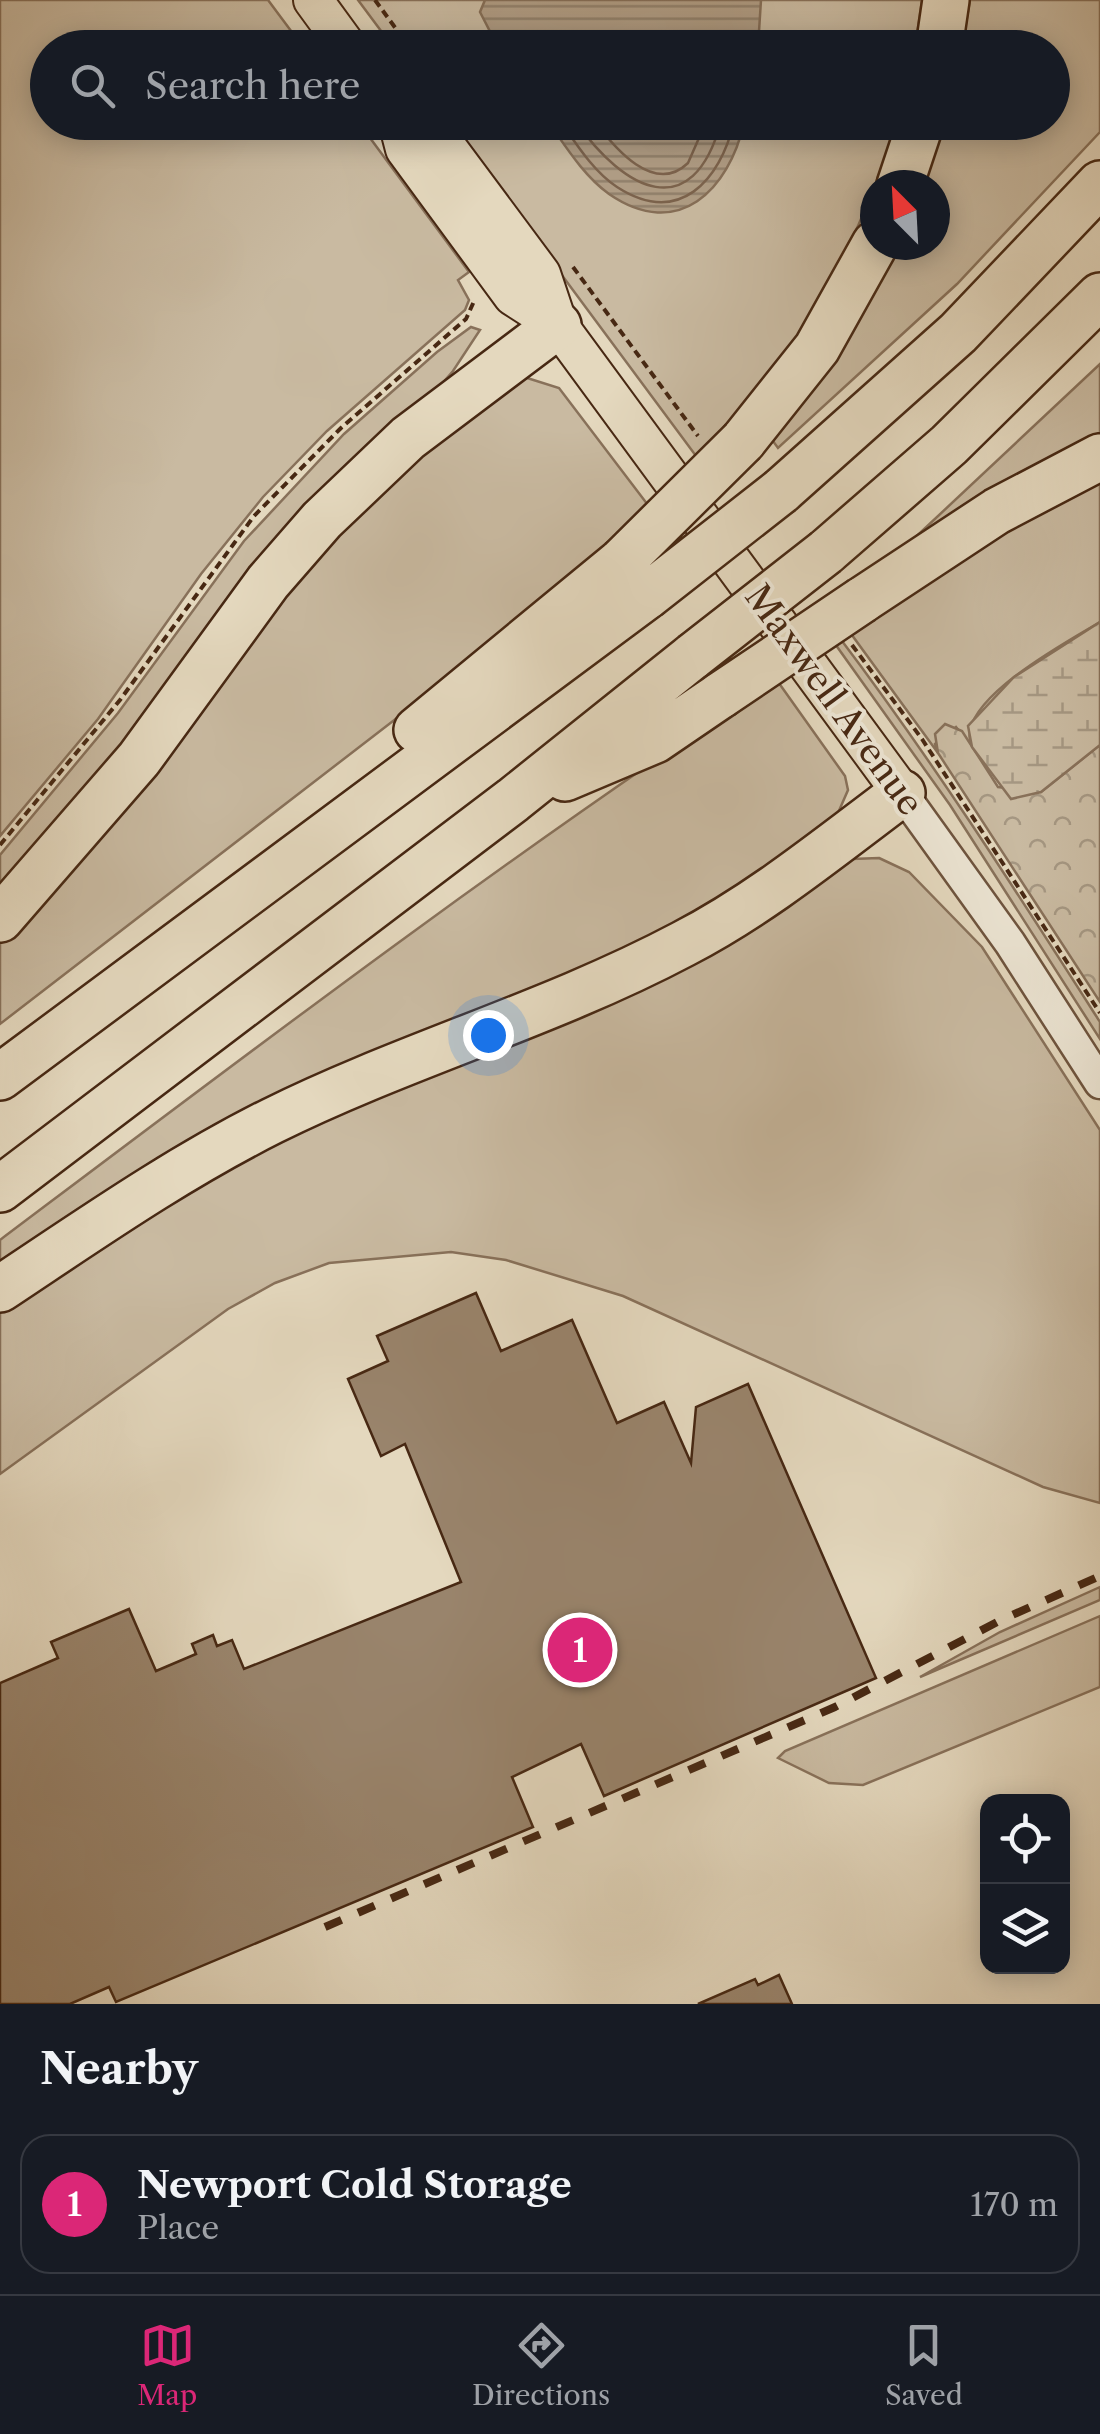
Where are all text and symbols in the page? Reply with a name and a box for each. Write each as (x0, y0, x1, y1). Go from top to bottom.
search box (30, 30, 1070, 140)
icon: search (65, 58, 120, 113)
text: Search here (145, 62, 360, 109)
north arrow (860, 170, 950, 260)
street label: Maxwell Avenue (736, 576, 933, 823)
your location (463, 1010, 514, 1061)
pin: 1 (548, 1612, 612, 1688)
map controls (980, 1794, 1070, 1974)
button: locate (980, 1794, 1070, 1884)
button: layers (980, 1884, 1070, 1974)
text: Nearby (40, 2043, 198, 2095)
text: Newport Cold Storage (137, 2161, 572, 2208)
text: 1 (67, 2185, 82, 2224)
text: 170 m (970, 2185, 1058, 2224)
text: Place (137, 2208, 219, 2247)
tab: Map (137, 2318, 197, 2412)
tab: Directions (472, 2318, 610, 2412)
tab: Saved (885, 2318, 963, 2412)

